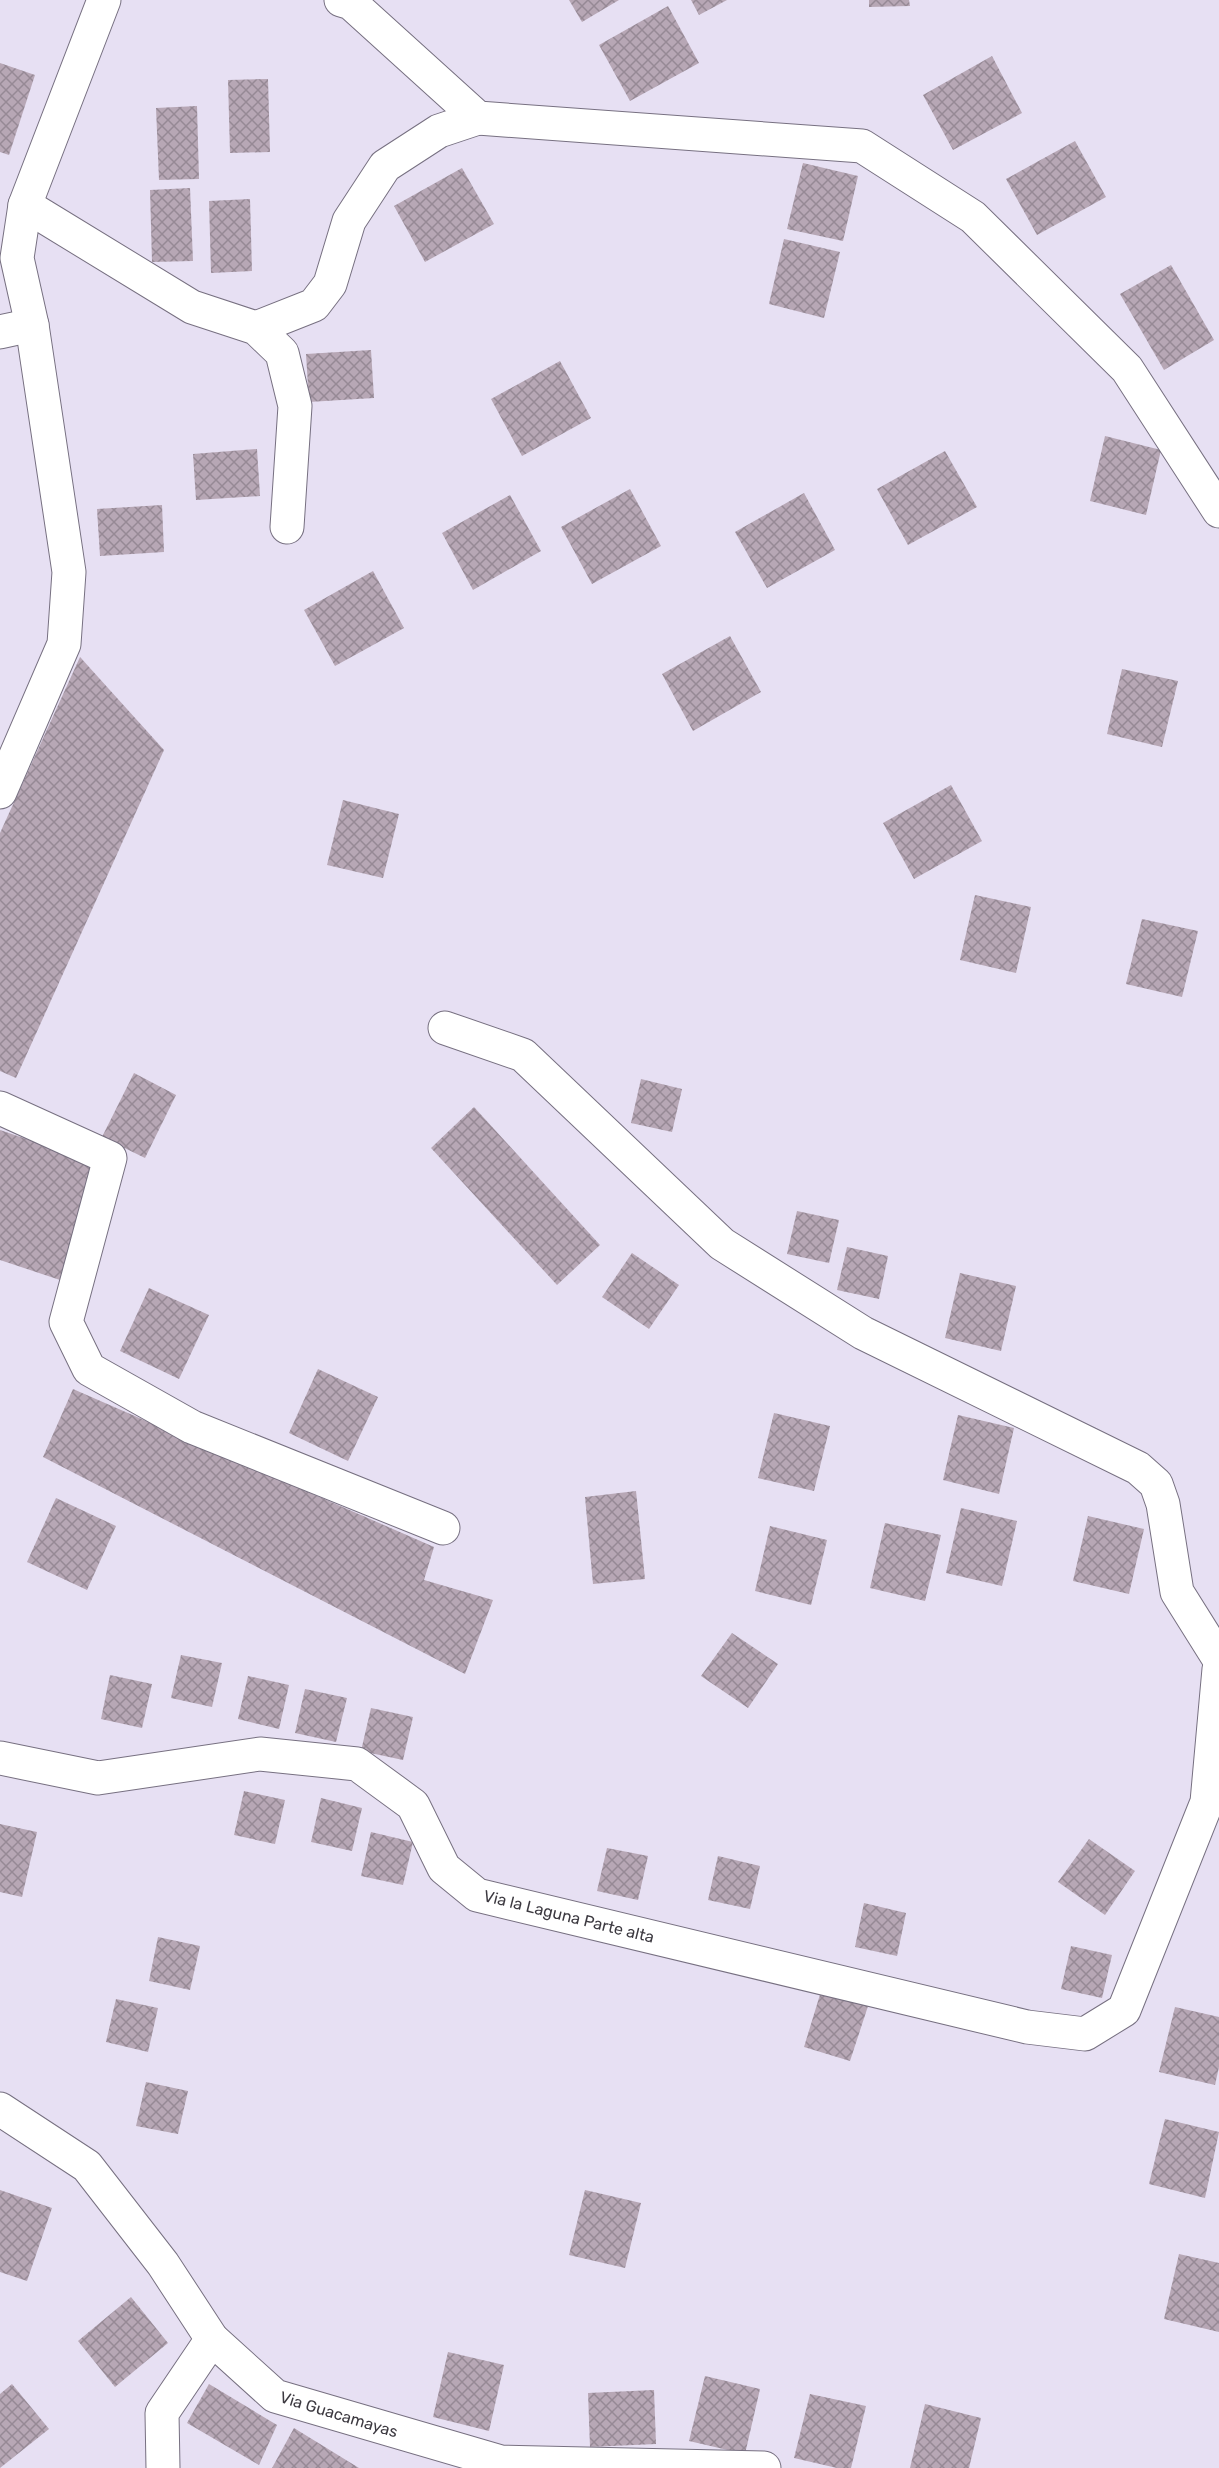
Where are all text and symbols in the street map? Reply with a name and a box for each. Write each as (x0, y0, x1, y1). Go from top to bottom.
street label: Via la Laguna Parte alta (482, 1886, 656, 1947)
street label: Via Guacamayas (278, 2387, 400, 2441)

